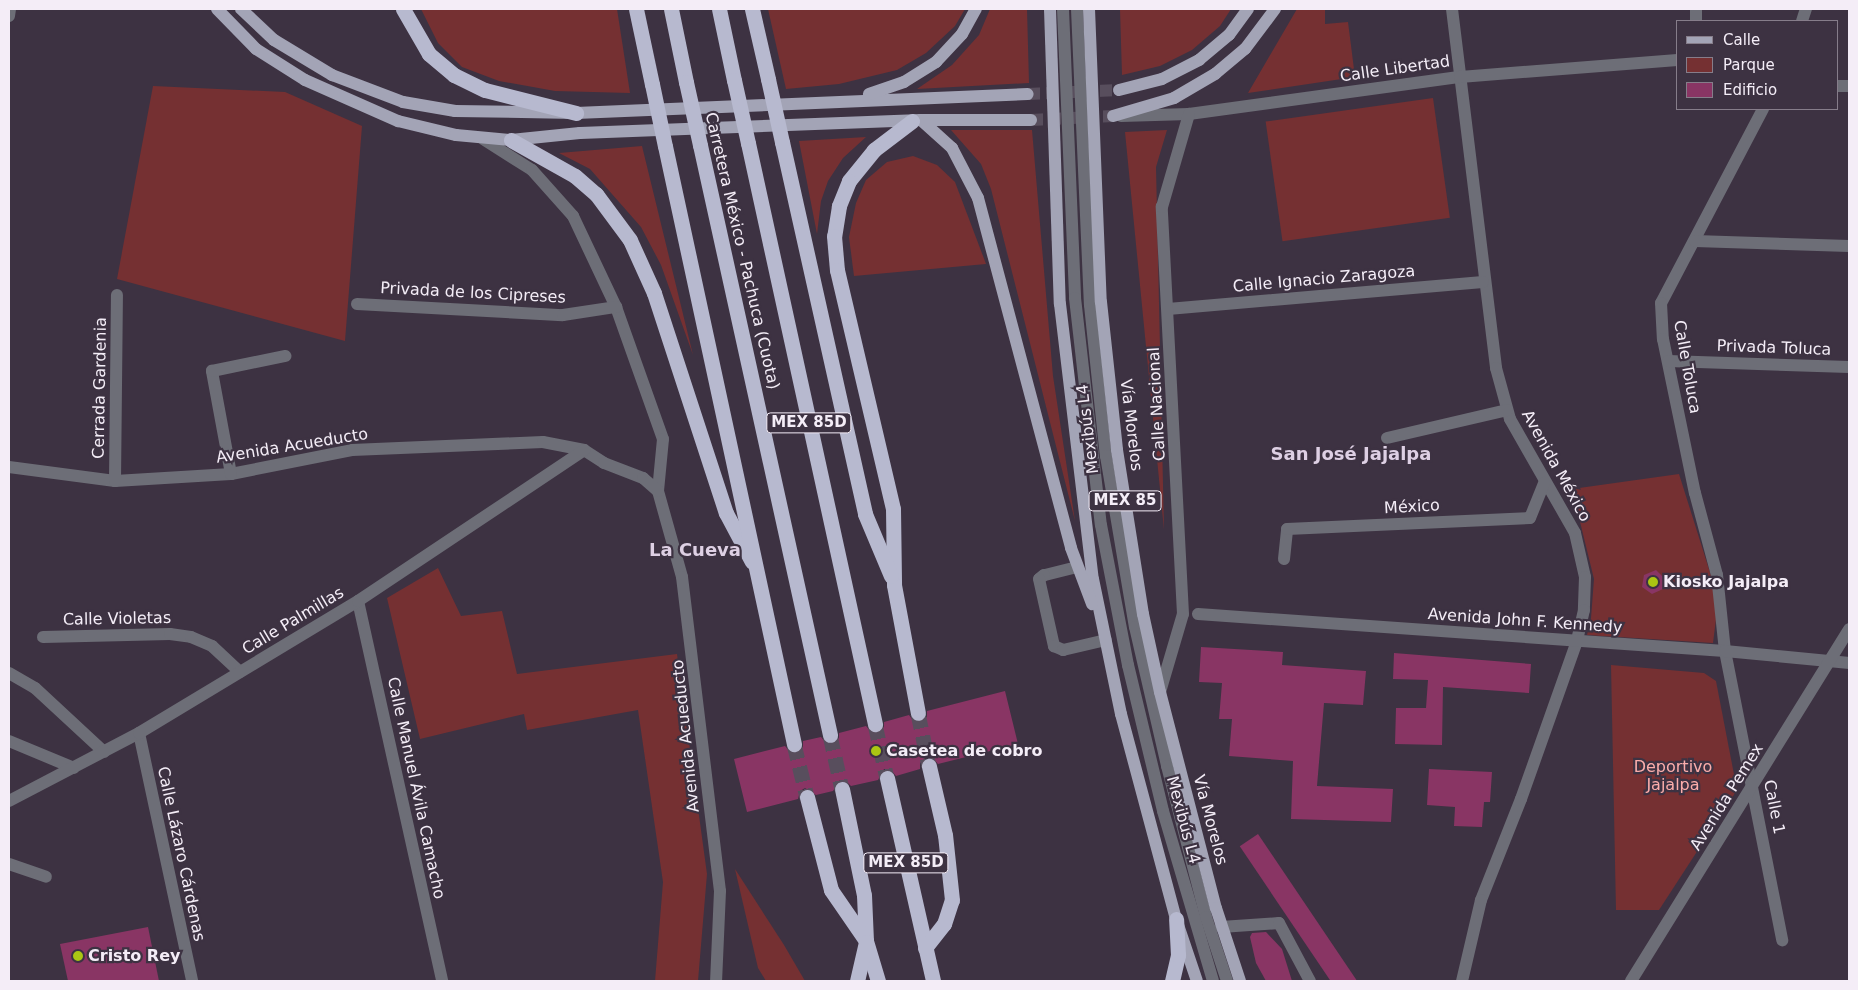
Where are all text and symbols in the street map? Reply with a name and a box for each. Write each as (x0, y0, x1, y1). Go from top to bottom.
legend (1676, 20, 1838, 110)
text: Calle (1723, 31, 1760, 49)
street label: Calle Libertad (1339, 52, 1451, 86)
text: Parque (1723, 56, 1775, 74)
text: Edificio (1723, 81, 1777, 99)
street label: Carretera México - Pachuca (Cuota) (701, 111, 783, 391)
street label: Calle Ignacio Zaragoza (1232, 261, 1416, 297)
street label: Privada de los Cipreses (380, 279, 566, 307)
street label: Cerrada Gardenia (89, 317, 111, 459)
street label: Calle Toluca (1669, 319, 1705, 415)
street label: Privada Toluca (1716, 336, 1832, 360)
street label: Calle Nacional (1144, 347, 1170, 461)
street label: Vía Morelos (1116, 378, 1146, 472)
street label: Mexibús L4 (1073, 383, 1103, 475)
street label: Avenida México (1517, 407, 1595, 525)
road number: MEX 85D (765, 410, 853, 436)
street label: Avenida Acueducto (215, 425, 369, 467)
district label: San José Jajalpa (1271, 443, 1431, 465)
road number: MEX 85 (1088, 488, 1162, 514)
street label: México (1384, 496, 1440, 518)
district label: La Cueva (649, 539, 741, 561)
place label: Kiosko Jajalpa (1663, 572, 1789, 592)
marker: Kiosko Jajalpa (1647, 576, 1659, 588)
street label: Calle Palmillas (239, 583, 347, 659)
street label: Avenida John F. Kennedy (1427, 605, 1623, 637)
street label: Calle Violetas (63, 608, 171, 630)
street label: Avenida Acueducto (668, 659, 704, 813)
street label: Calle Manuel Ávila Camacho (383, 675, 449, 901)
street label: Avenida Pemex (1686, 740, 1768, 854)
place label: Casetea de cobro (886, 741, 1042, 761)
marker: Casetea de cobro (870, 745, 882, 757)
park label: Deportivo Jajalpa (1634, 757, 1712, 795)
street label: Calle Lázaro Cárdenas (153, 765, 209, 943)
street label: Vía Morelos (1189, 773, 1231, 867)
street label: Mexibús L4 (1162, 774, 1204, 866)
street label: Calle 1 (1759, 778, 1789, 836)
road number: MEX 85D (862, 850, 950, 876)
place label: Cristo Rey (88, 946, 180, 966)
marker: Cristo Rey (72, 950, 84, 962)

